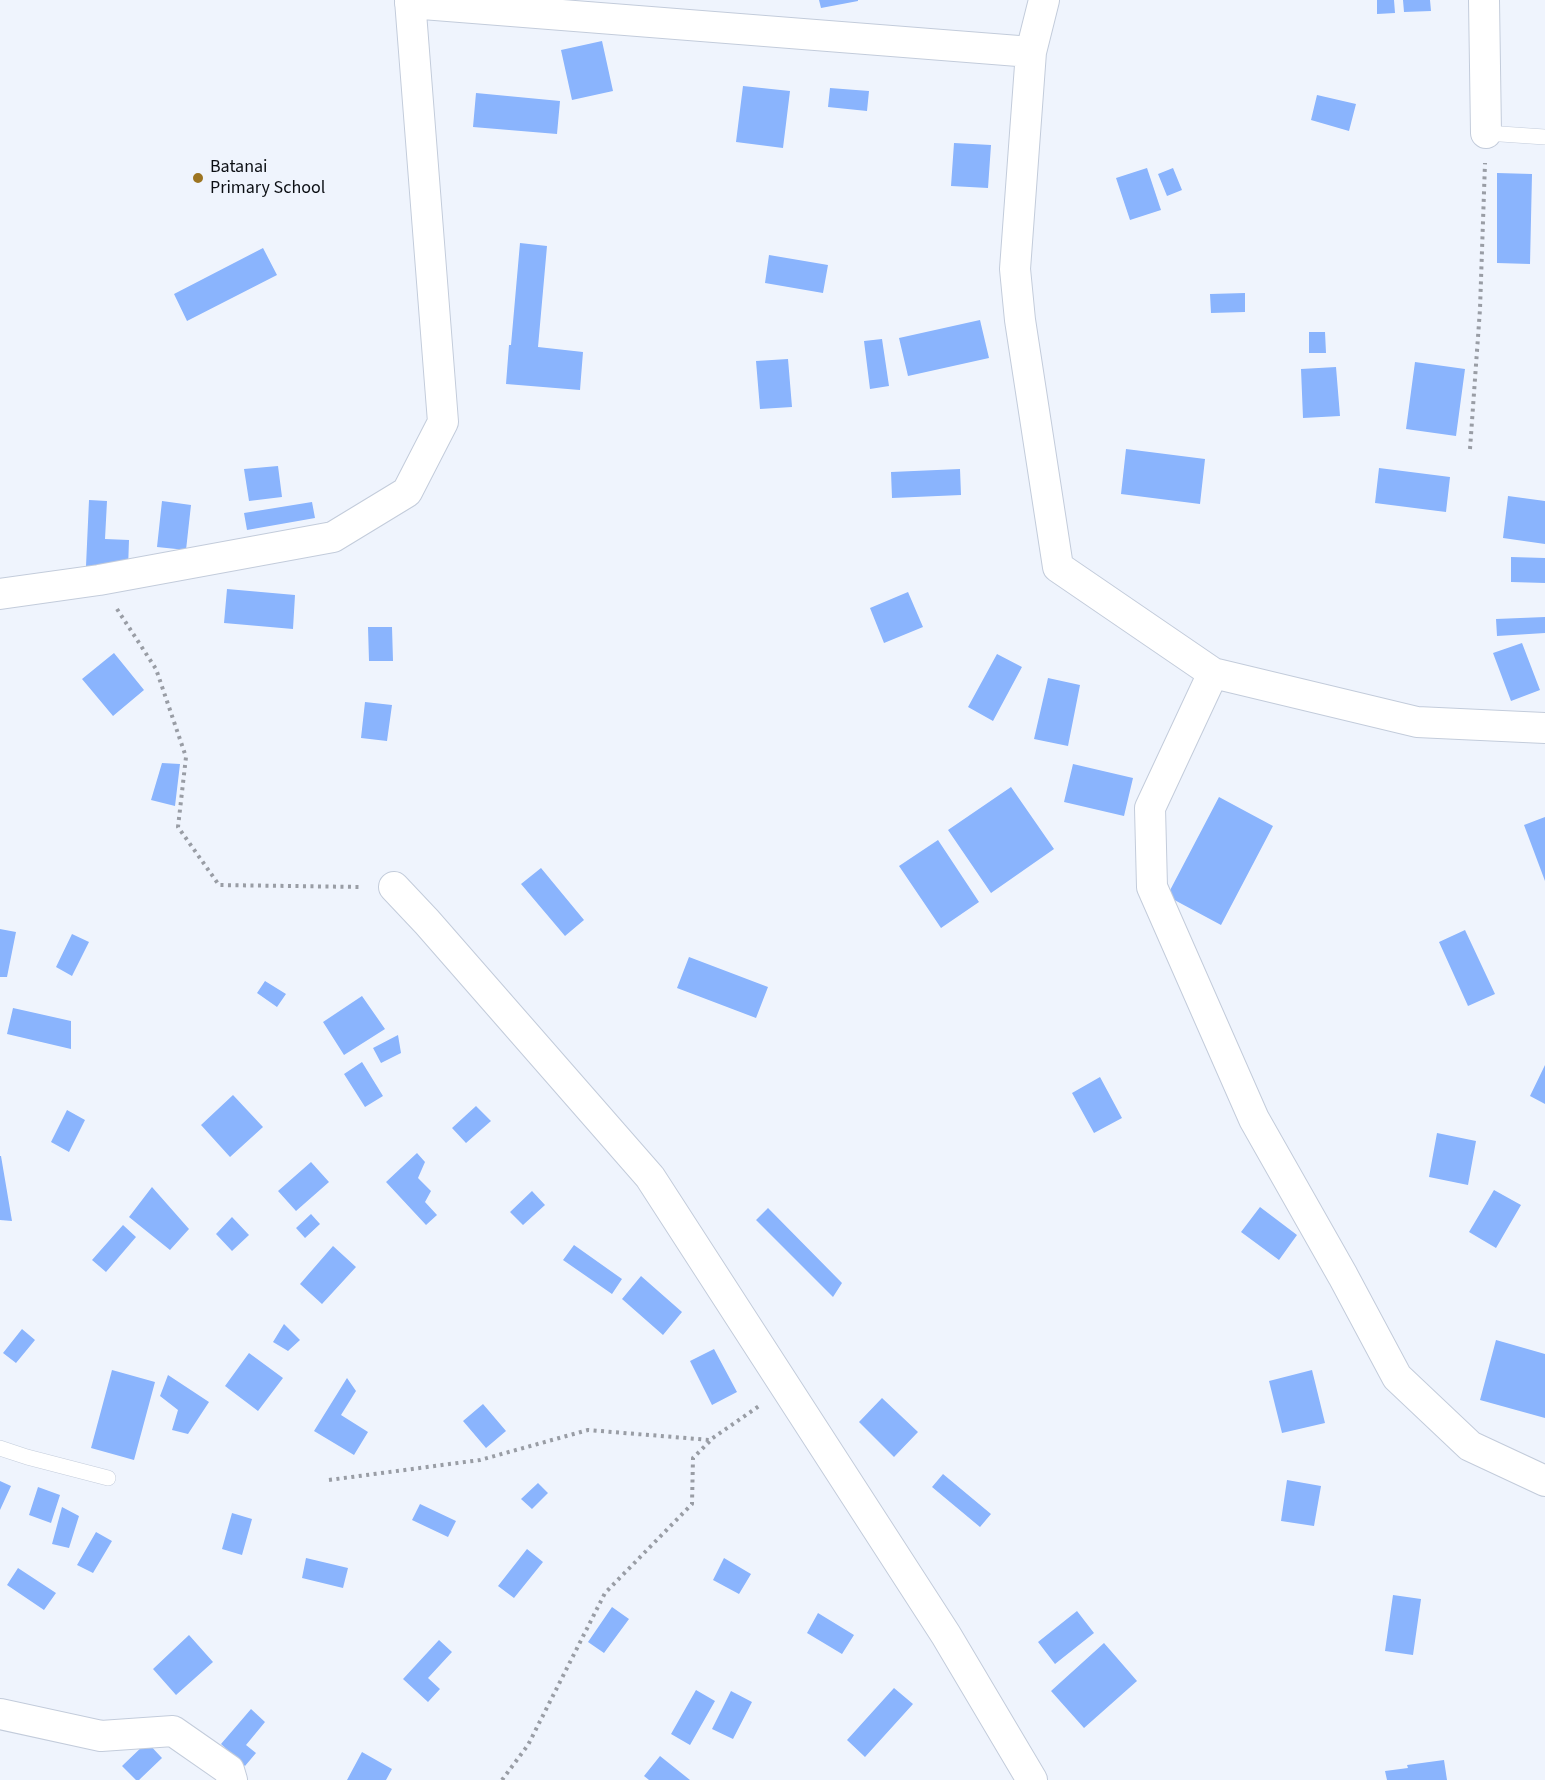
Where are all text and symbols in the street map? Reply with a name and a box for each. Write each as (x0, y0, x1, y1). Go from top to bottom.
place label: Batanai Primary School (210, 157, 325, 200)
marker: Batanai Primary School (191, 171, 205, 185)

